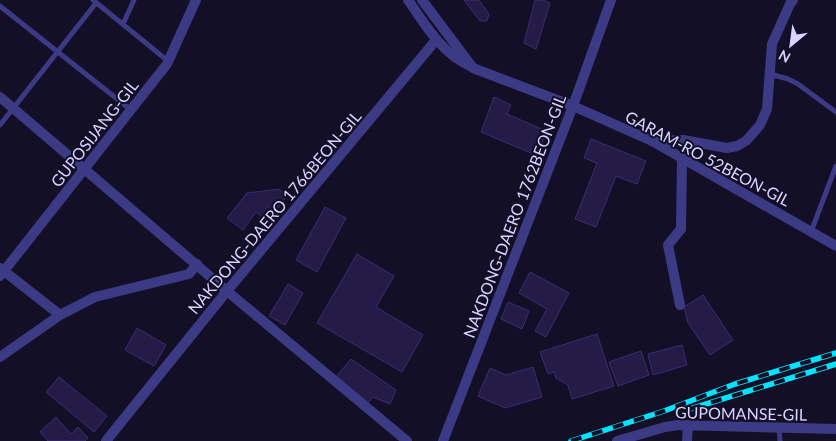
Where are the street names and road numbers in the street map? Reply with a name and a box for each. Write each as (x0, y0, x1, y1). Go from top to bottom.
street label: GUPOSIJANG-GIL (46, 76, 142, 190)
street label: NAKDONG-DAERO 1762BEON-GIL (459, 92, 569, 340)
street label: GARAM-RO 52BEON-GIL (622, 106, 794, 210)
street label: NAKDONG-DAERO 1766BEON-GIL (183, 107, 365, 317)
street label: GUPOMANSE-GIL (675, 402, 807, 424)

